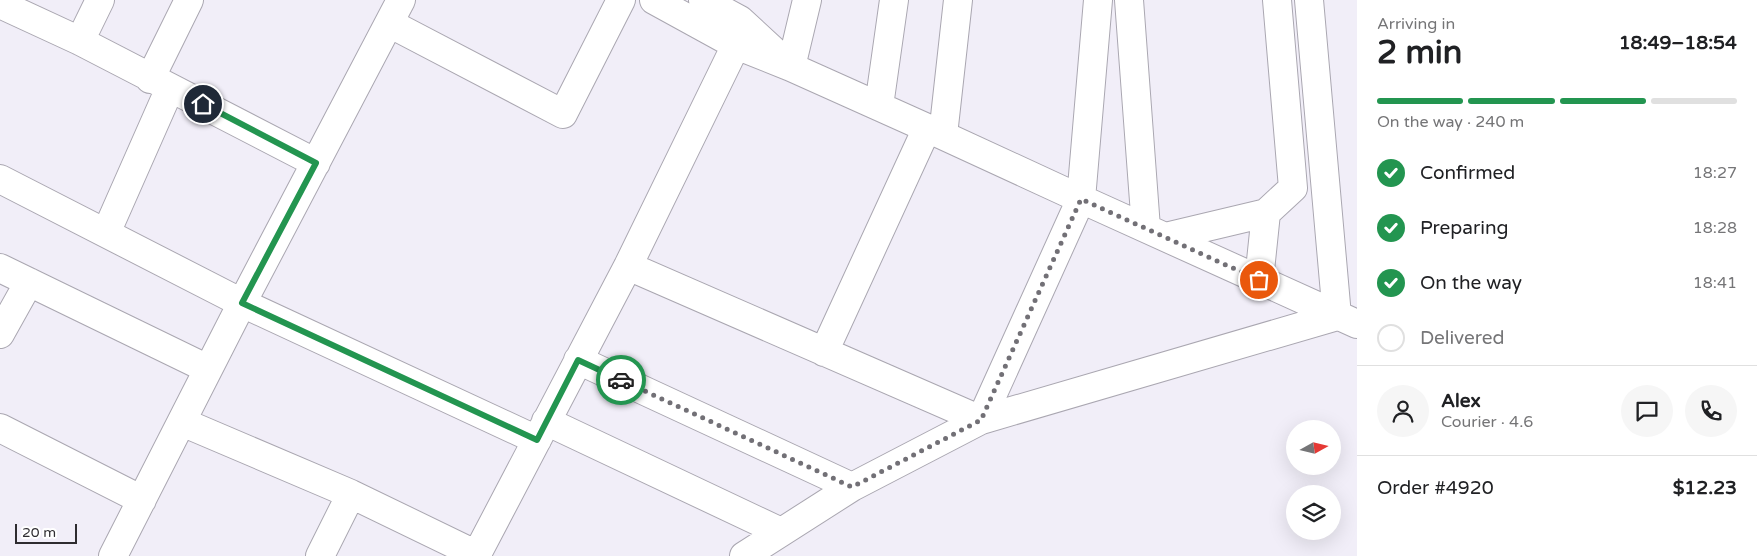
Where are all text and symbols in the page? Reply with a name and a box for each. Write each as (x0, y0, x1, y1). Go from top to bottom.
text: Arriving in (1377, 14, 1455, 34)
text: 18:49–18:54 (1619, 32, 1737, 54)
text: 2 min (1377, 34, 1462, 72)
pin (182, 83, 224, 125)
icon: home (189, 90, 217, 118)
text: On the way · 240 m (1377, 112, 1524, 132)
icon: check (1377, 159, 1405, 187)
text: Confirmed (1420, 162, 1515, 184)
text: 18:27 (1693, 163, 1737, 183)
icon: check (1377, 214, 1405, 242)
text: Preparing (1420, 217, 1509, 239)
text: 18:28 (1693, 218, 1737, 238)
pin (1238, 259, 1280, 301)
icon: bag (1245, 266, 1273, 294)
icon: check (1377, 269, 1405, 297)
text: On the way (1420, 272, 1522, 294)
text: 18:41 (1693, 273, 1737, 293)
text: Delivered (1420, 327, 1505, 349)
courier (596, 355, 646, 405)
icon: car (607, 366, 635, 394)
button: person (1377, 385, 1429, 437)
button: chat (1621, 385, 1673, 437)
button: phone (1685, 385, 1737, 437)
text: Alex (1441, 390, 1481, 412)
text: Courier · 4.6 (1441, 412, 1533, 432)
north arrow (1286, 420, 1341, 475)
map controls (1286, 420, 1341, 540)
text: Order #4920 (1377, 477, 1494, 499)
text: $12.23 (1673, 477, 1737, 499)
button: layers (1286, 485, 1341, 540)
scale bar (15, 521, 78, 544)
text: 20 m (22, 524, 56, 541)

